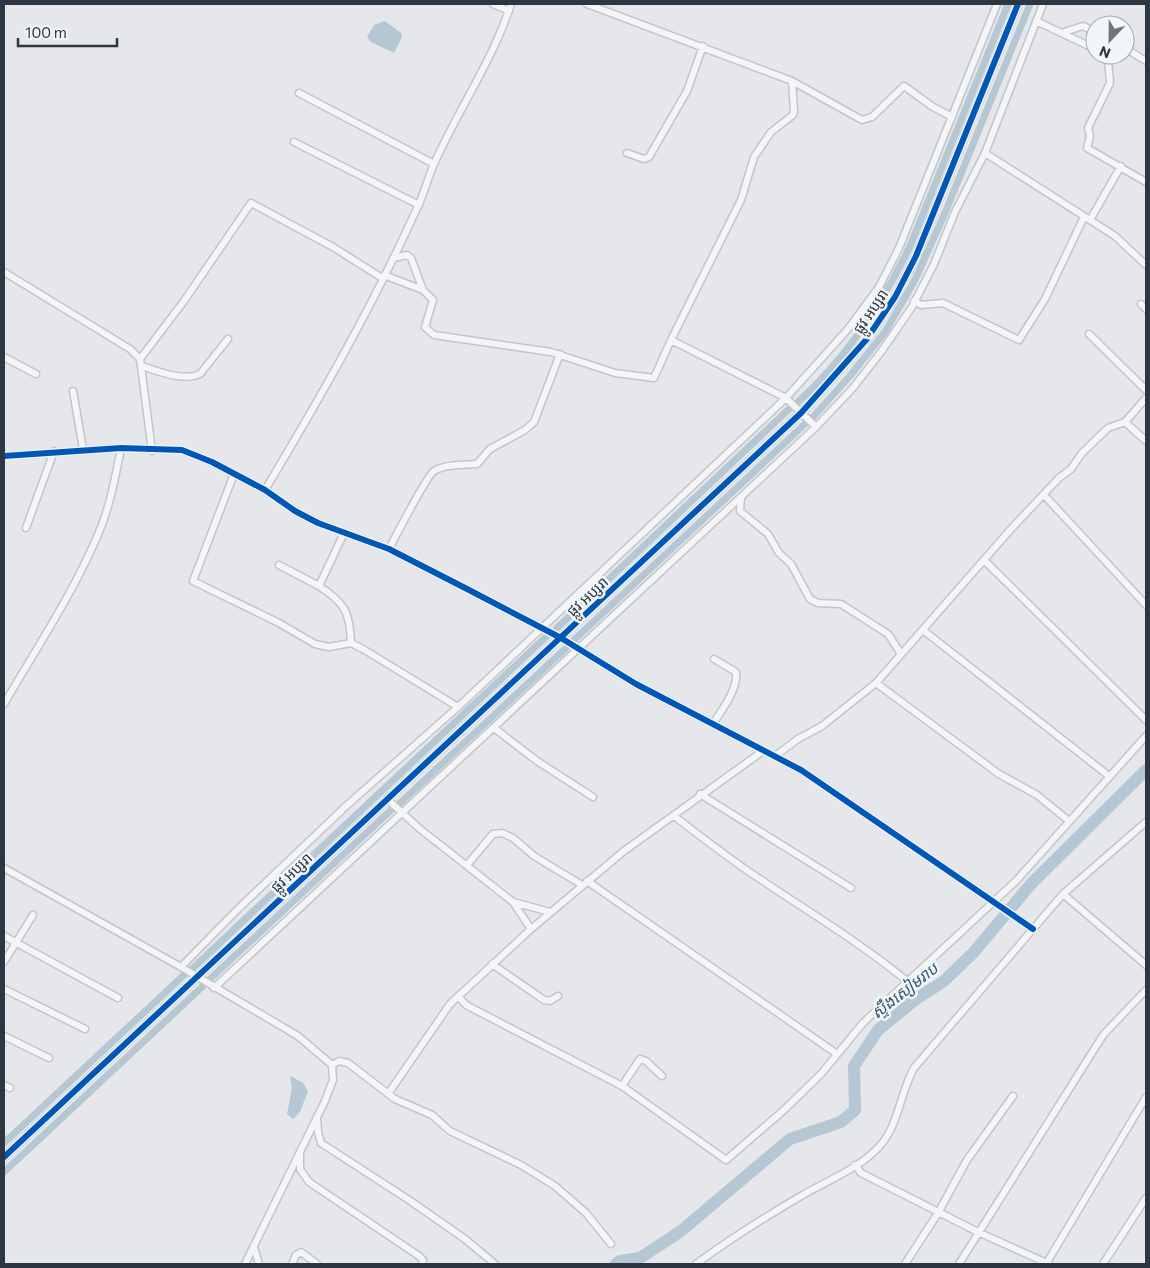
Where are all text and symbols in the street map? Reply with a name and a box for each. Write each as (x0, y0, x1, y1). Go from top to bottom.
scale bar (18, 15, 116, 47)
north arrow (1085, 15, 1135, 65)
text: 100 m (25, 23, 67, 41)
text: N (1097, 43, 1113, 62)
street label: ផ្លូវ អប្សរា (849, 285, 896, 340)
street label: ផ្លូវ អប្សរា (563, 572, 615, 624)
street label: ផ្លូវ អប្សរា (267, 848, 319, 900)
water label: ស្ទឹងសៀមរាប (867, 957, 943, 1023)

